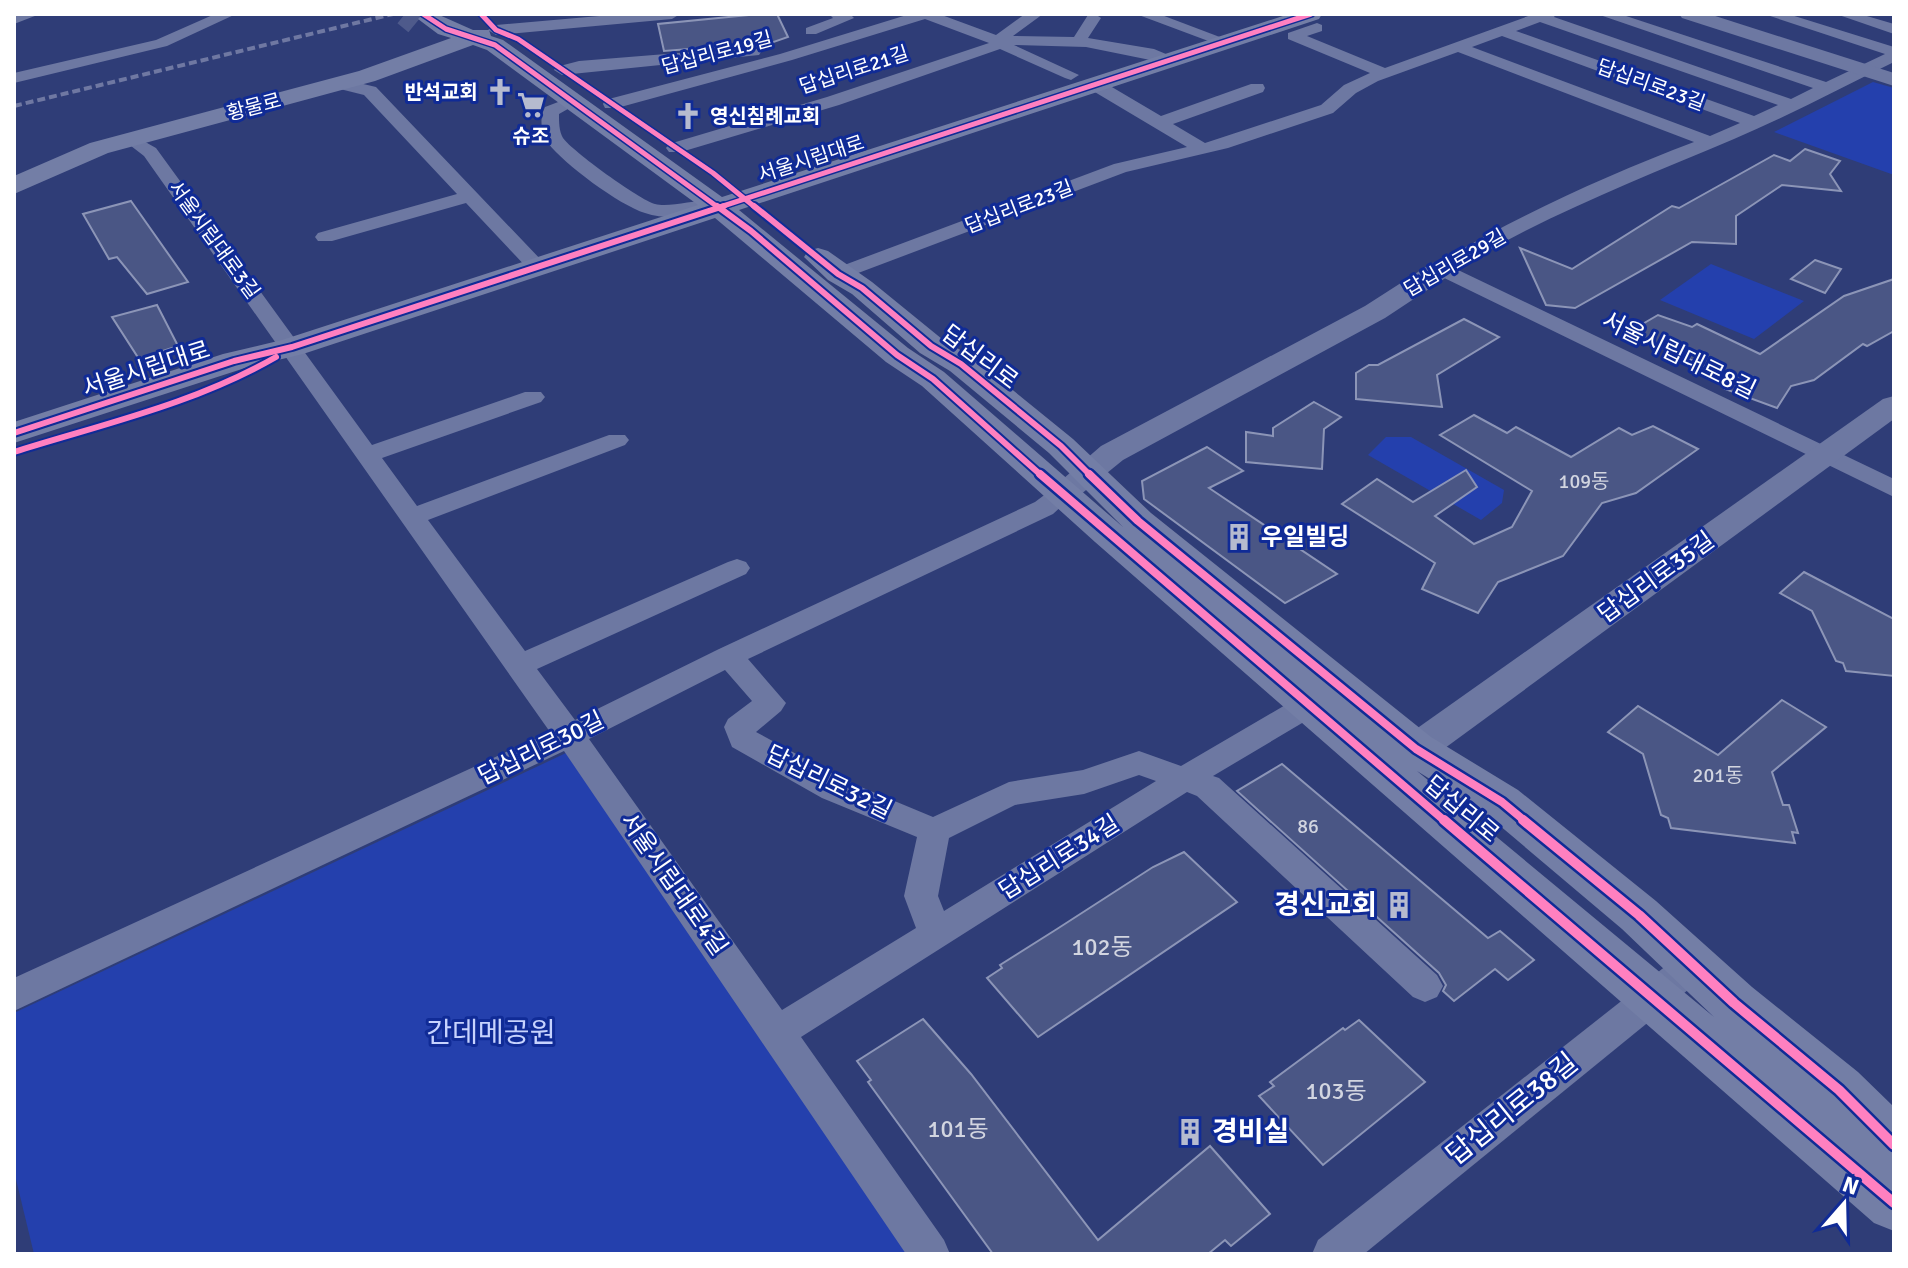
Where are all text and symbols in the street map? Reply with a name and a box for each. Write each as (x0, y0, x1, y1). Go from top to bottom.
street label: 답십리로19길 (659, 26, 775, 80)
street label: 답십리로21길 (796, 41, 912, 99)
street label: 답십리로23길 (1593, 54, 1709, 116)
church icon: 반석교회 (485, 77, 515, 107)
place label: 반석교회 (404, 80, 478, 105)
street label: 황물로 (224, 88, 284, 126)
supermarket icon: 슈조 (516, 90, 546, 120)
church icon: 영신침례교회 (673, 101, 703, 131)
place label: 영신침례교회 (710, 104, 820, 129)
place label: 슈조 (513, 124, 549, 149)
street label: 서울시립대로 (755, 130, 867, 188)
street label: 답십리로23길 (961, 175, 1077, 239)
street label: 서울시립대로3길 (163, 176, 265, 304)
street label: 답십리로29길 (1400, 224, 1510, 302)
street label: 서울시립대로8길 (1597, 305, 1761, 405)
street label: 답십리로 (936, 318, 1024, 396)
street label: 서울시립대로 (78, 334, 214, 404)
house number: 109동 (1559, 469, 1609, 494)
building icon: 우일빌딩 (1224, 522, 1254, 552)
place label: 우일빌딩 (1261, 522, 1349, 552)
street label: 답십리로35길 (1592, 525, 1720, 629)
street label: 답십리로30길 (473, 705, 609, 791)
street label: 답십리로32길 (761, 739, 897, 825)
house number: 201동 (1693, 763, 1743, 788)
street label: 답십리로 (1419, 769, 1505, 849)
street label: 서울시립대로4길 (614, 807, 734, 961)
street label: 답십리로34길 (993, 808, 1125, 906)
house number: 86 (1297, 814, 1319, 839)
place label: 경신교회 (1274, 888, 1377, 922)
building icon: 경신교회 (1384, 890, 1414, 920)
house number: 102동 (1072, 932, 1132, 962)
park label: 간데메공원 (427, 1016, 555, 1050)
street label: 답십리로38길 (1440, 1046, 1584, 1172)
house number: 103동 (1306, 1076, 1366, 1106)
house number: 101동 (928, 1114, 988, 1144)
place label: 경비실 (1212, 1115, 1289, 1149)
building icon: 경비실 (1175, 1117, 1205, 1147)
north arrow (1804, 1164, 1884, 1244)
text: N (1839, 1170, 1862, 1201)

